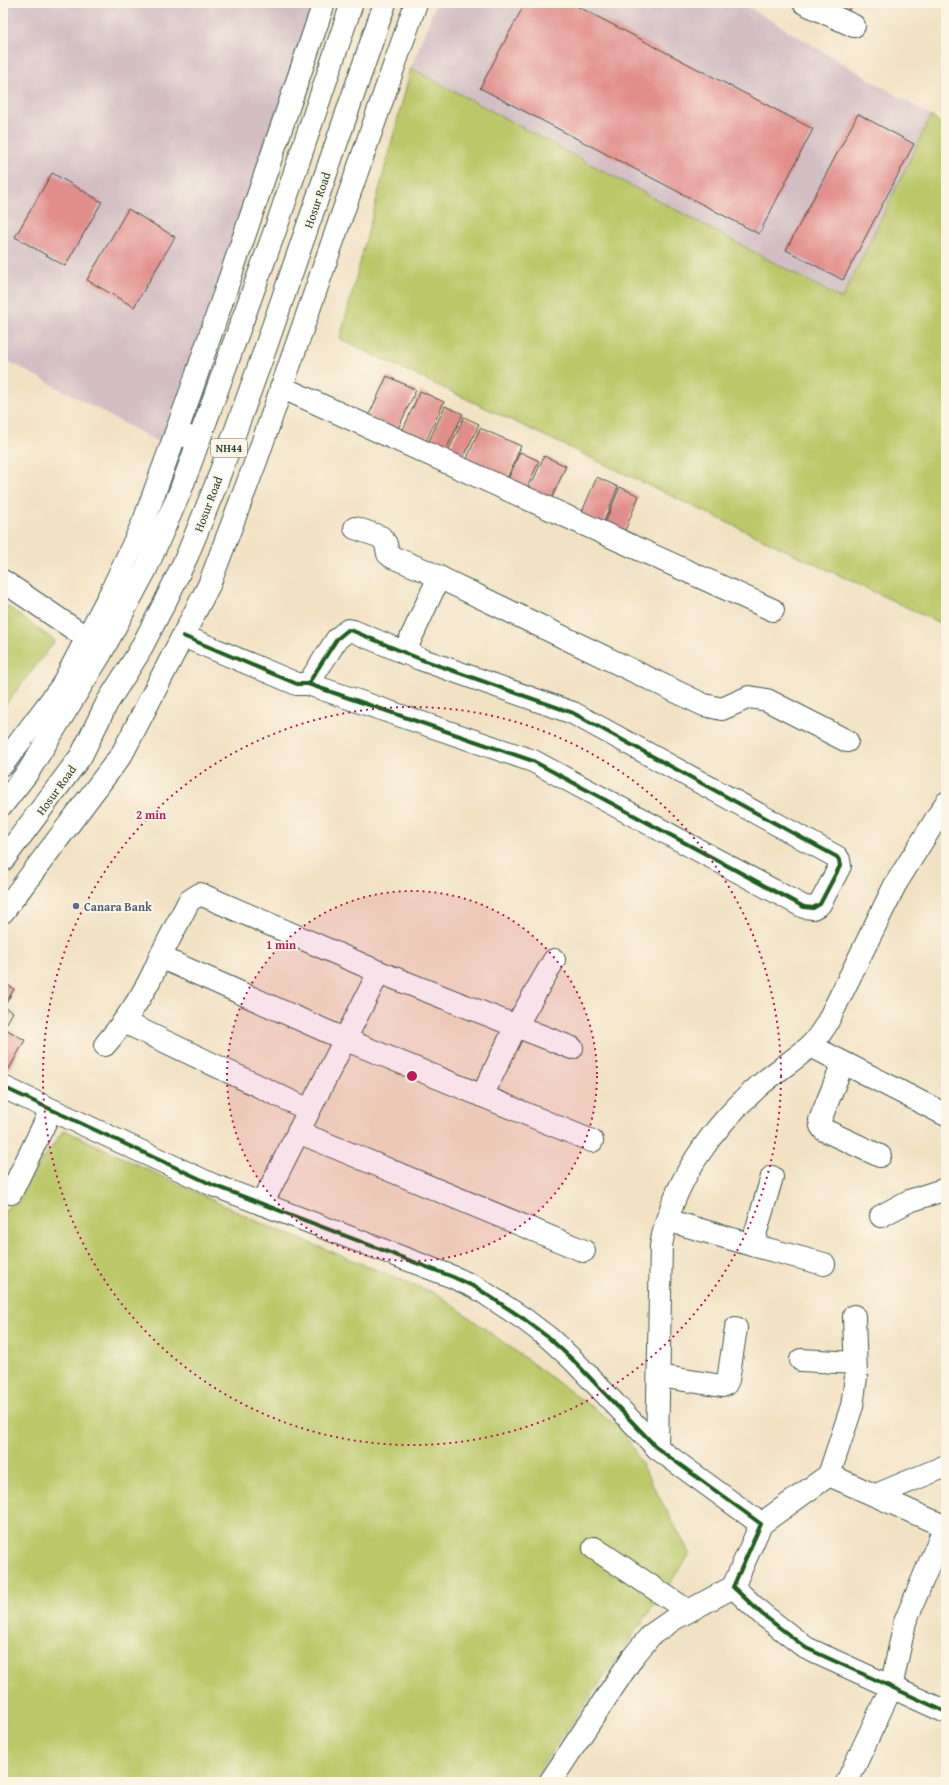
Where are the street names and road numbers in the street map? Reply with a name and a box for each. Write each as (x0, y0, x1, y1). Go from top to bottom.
street label: Hosur Road (300, 169, 335, 230)
road number: NH44 (211, 439, 247, 457)
street label: Hosur Road (190, 473, 227, 534)
street label: Hosur Road (32, 761, 80, 818)

